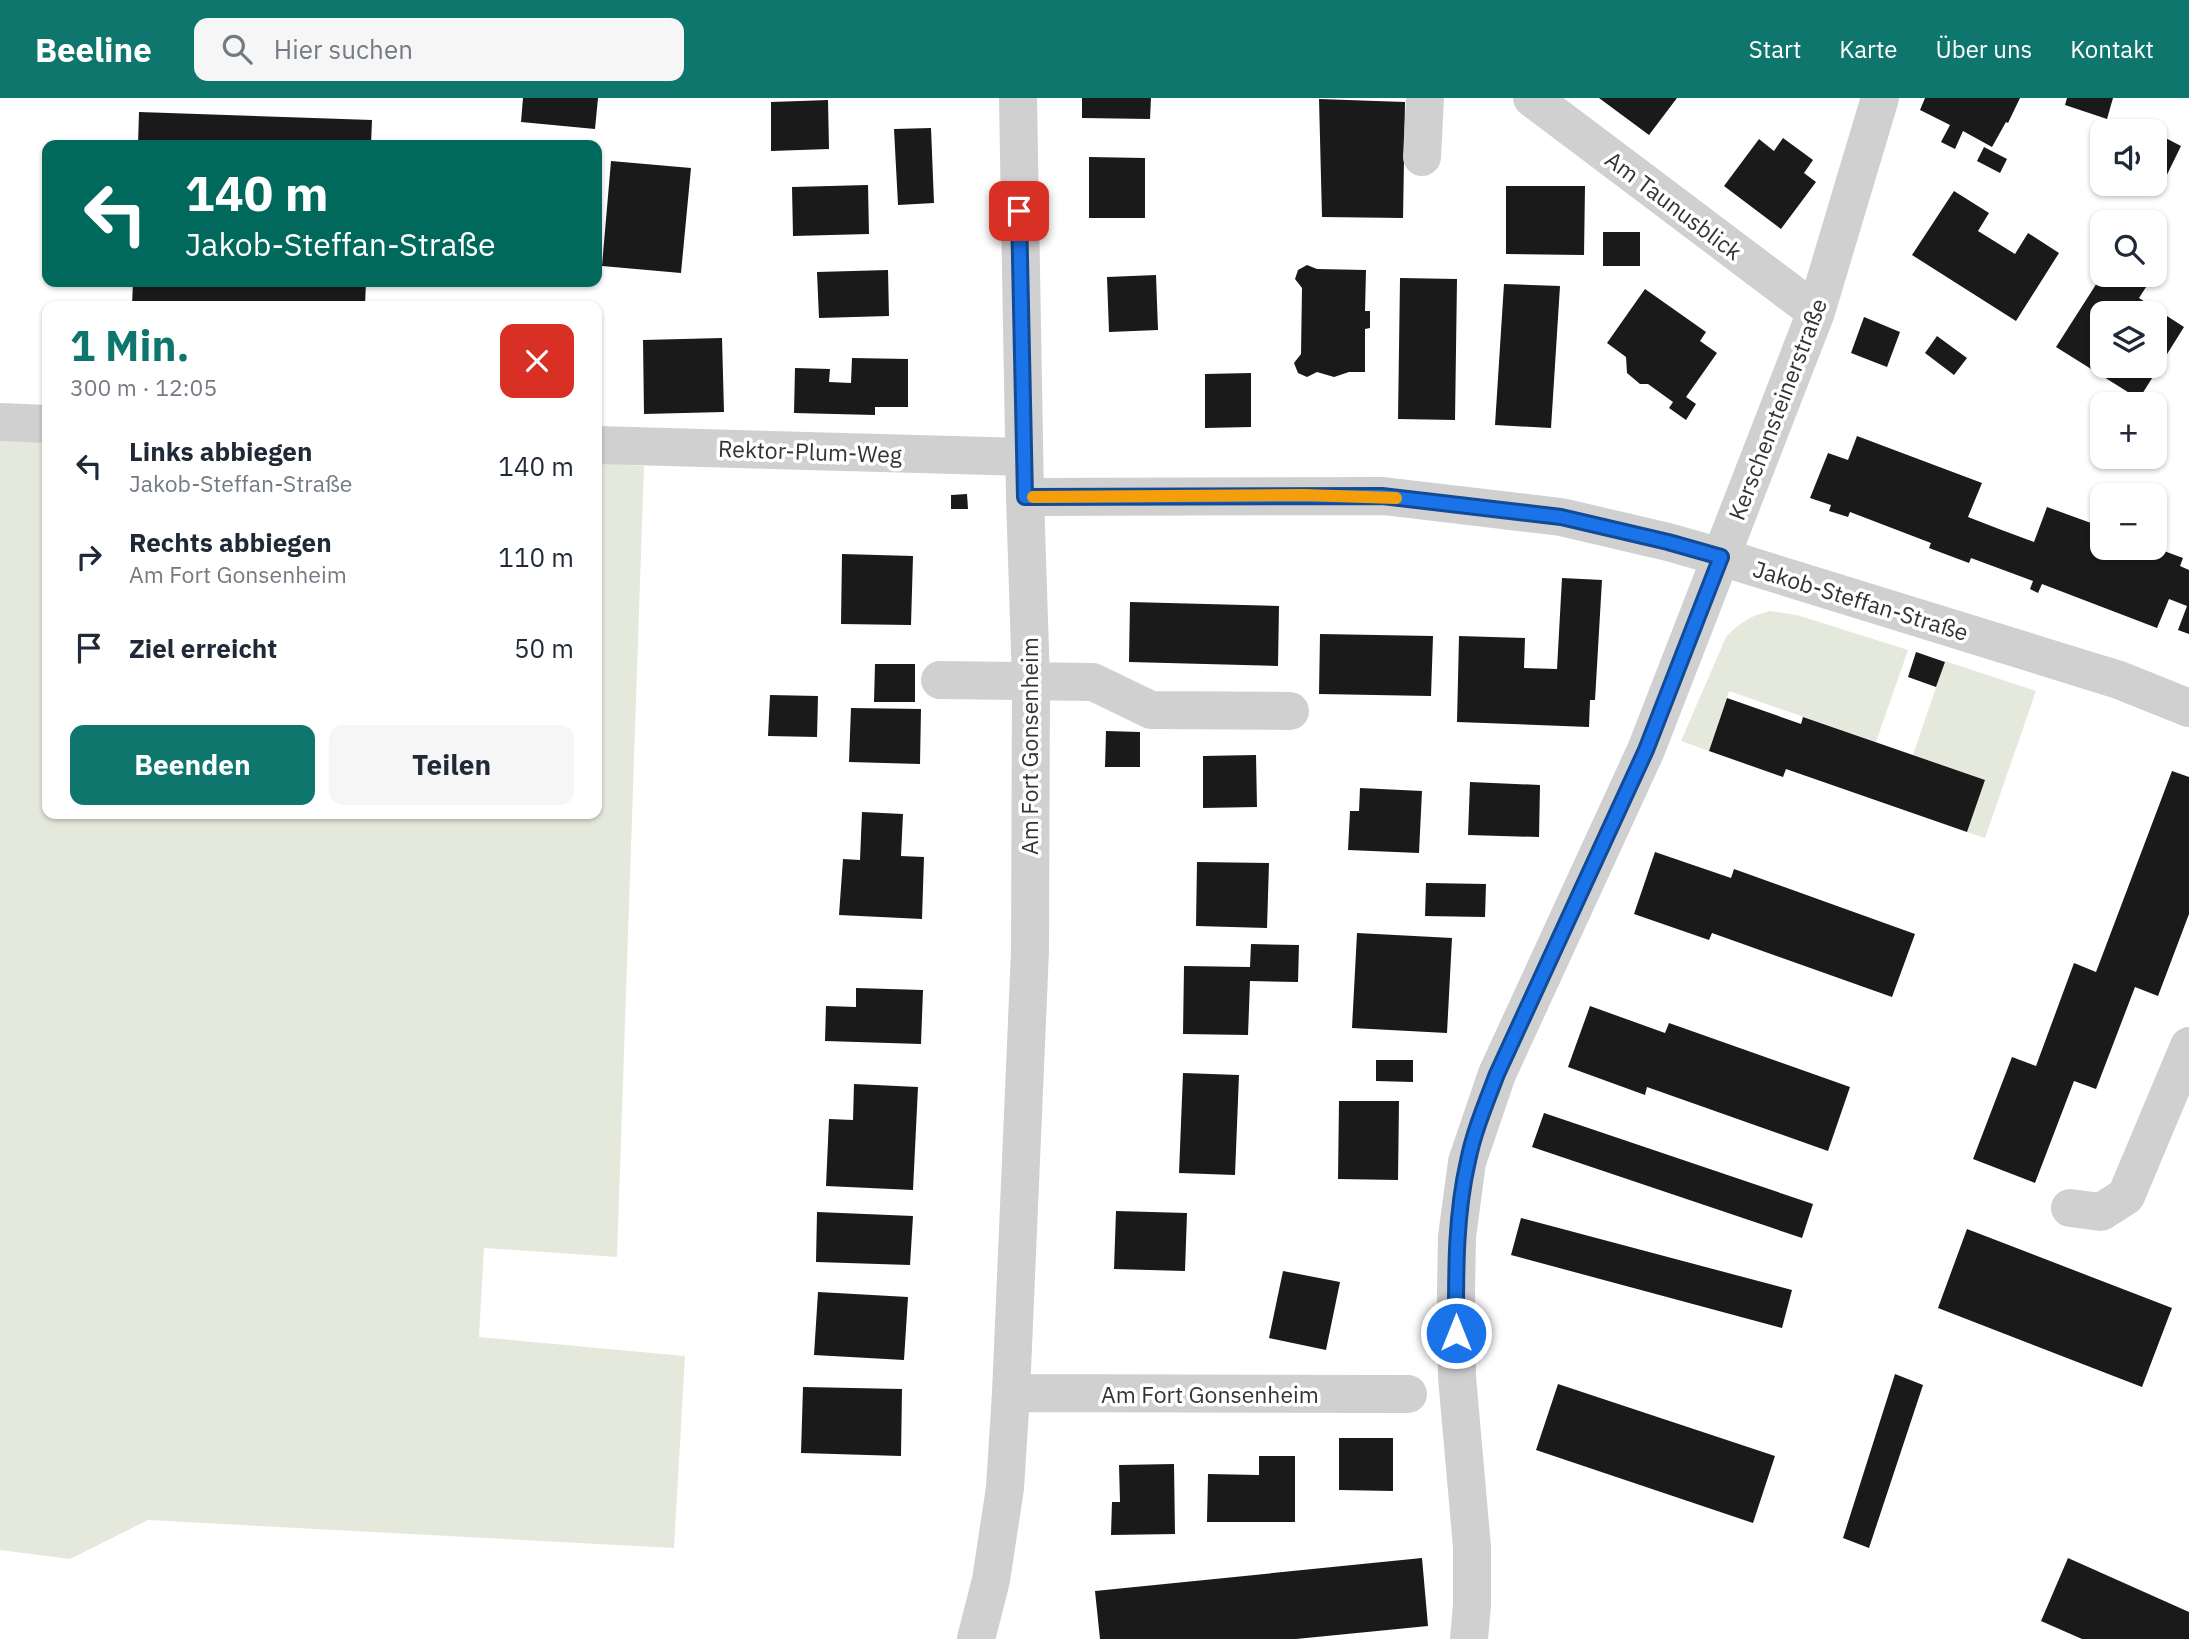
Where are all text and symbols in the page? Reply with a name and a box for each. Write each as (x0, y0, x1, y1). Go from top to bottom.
search box (194, 18, 684, 81)
text: Beeline (35, 28, 152, 71)
icon: search (218, 30, 256, 68)
text: Hier suchen (274, 32, 413, 66)
text: Start (1749, 33, 1801, 65)
text: Karte (1839, 33, 1897, 65)
text: Über uns (1935, 33, 2032, 65)
text: Kontakt (2070, 33, 2154, 65)
map controls (2090, 119, 2167, 560)
button: sound (2090, 119, 2167, 196)
street label: Am Taunusblick (1600, 144, 1748, 266)
text: 140 m (185, 161, 329, 224)
icon: left (70, 168, 161, 259)
pin (989, 181, 1049, 241)
icon: arrive (1000, 192, 1038, 230)
button: search (2090, 210, 2167, 287)
text: Jakob-Steffan-Straße (185, 223, 496, 265)
street label: Kerschensteinerstraße (1721, 294, 1833, 524)
button: layers (2090, 301, 2167, 378)
text: 1 Min. (70, 318, 190, 373)
button: close (500, 324, 574, 398)
text: 300 m · 12:05 (70, 372, 217, 402)
button: + (2090, 392, 2167, 469)
street label: Rektor-Plum-Weg (717, 433, 903, 469)
text: Links abbiegen (129, 434, 312, 468)
icon: left (70, 447, 108, 485)
text: 140 m (498, 449, 574, 483)
text: Jakob-Steffan-Straße (129, 468, 352, 498)
button: − (2090, 483, 2167, 560)
text: Rechts abbiegen (129, 525, 332, 559)
icon: right (70, 538, 108, 576)
text: 110 m (498, 540, 574, 574)
street label: Jakob-Steffan-Straße (1750, 553, 1972, 647)
text: Am Fort Gonsenheim (129, 559, 347, 589)
icon: arrive (70, 629, 108, 667)
text: Ziel erreicht (129, 631, 277, 665)
text: 50 m (514, 631, 574, 665)
street label: Am Fort Gonsenheim (1014, 637, 1044, 855)
button: Beenden (70, 725, 315, 805)
button: Teilen (329, 725, 574, 805)
position arrow (1419, 1296, 1493, 1370)
street label: Am Fort Gonsenheim (1101, 1379, 1319, 1409)

